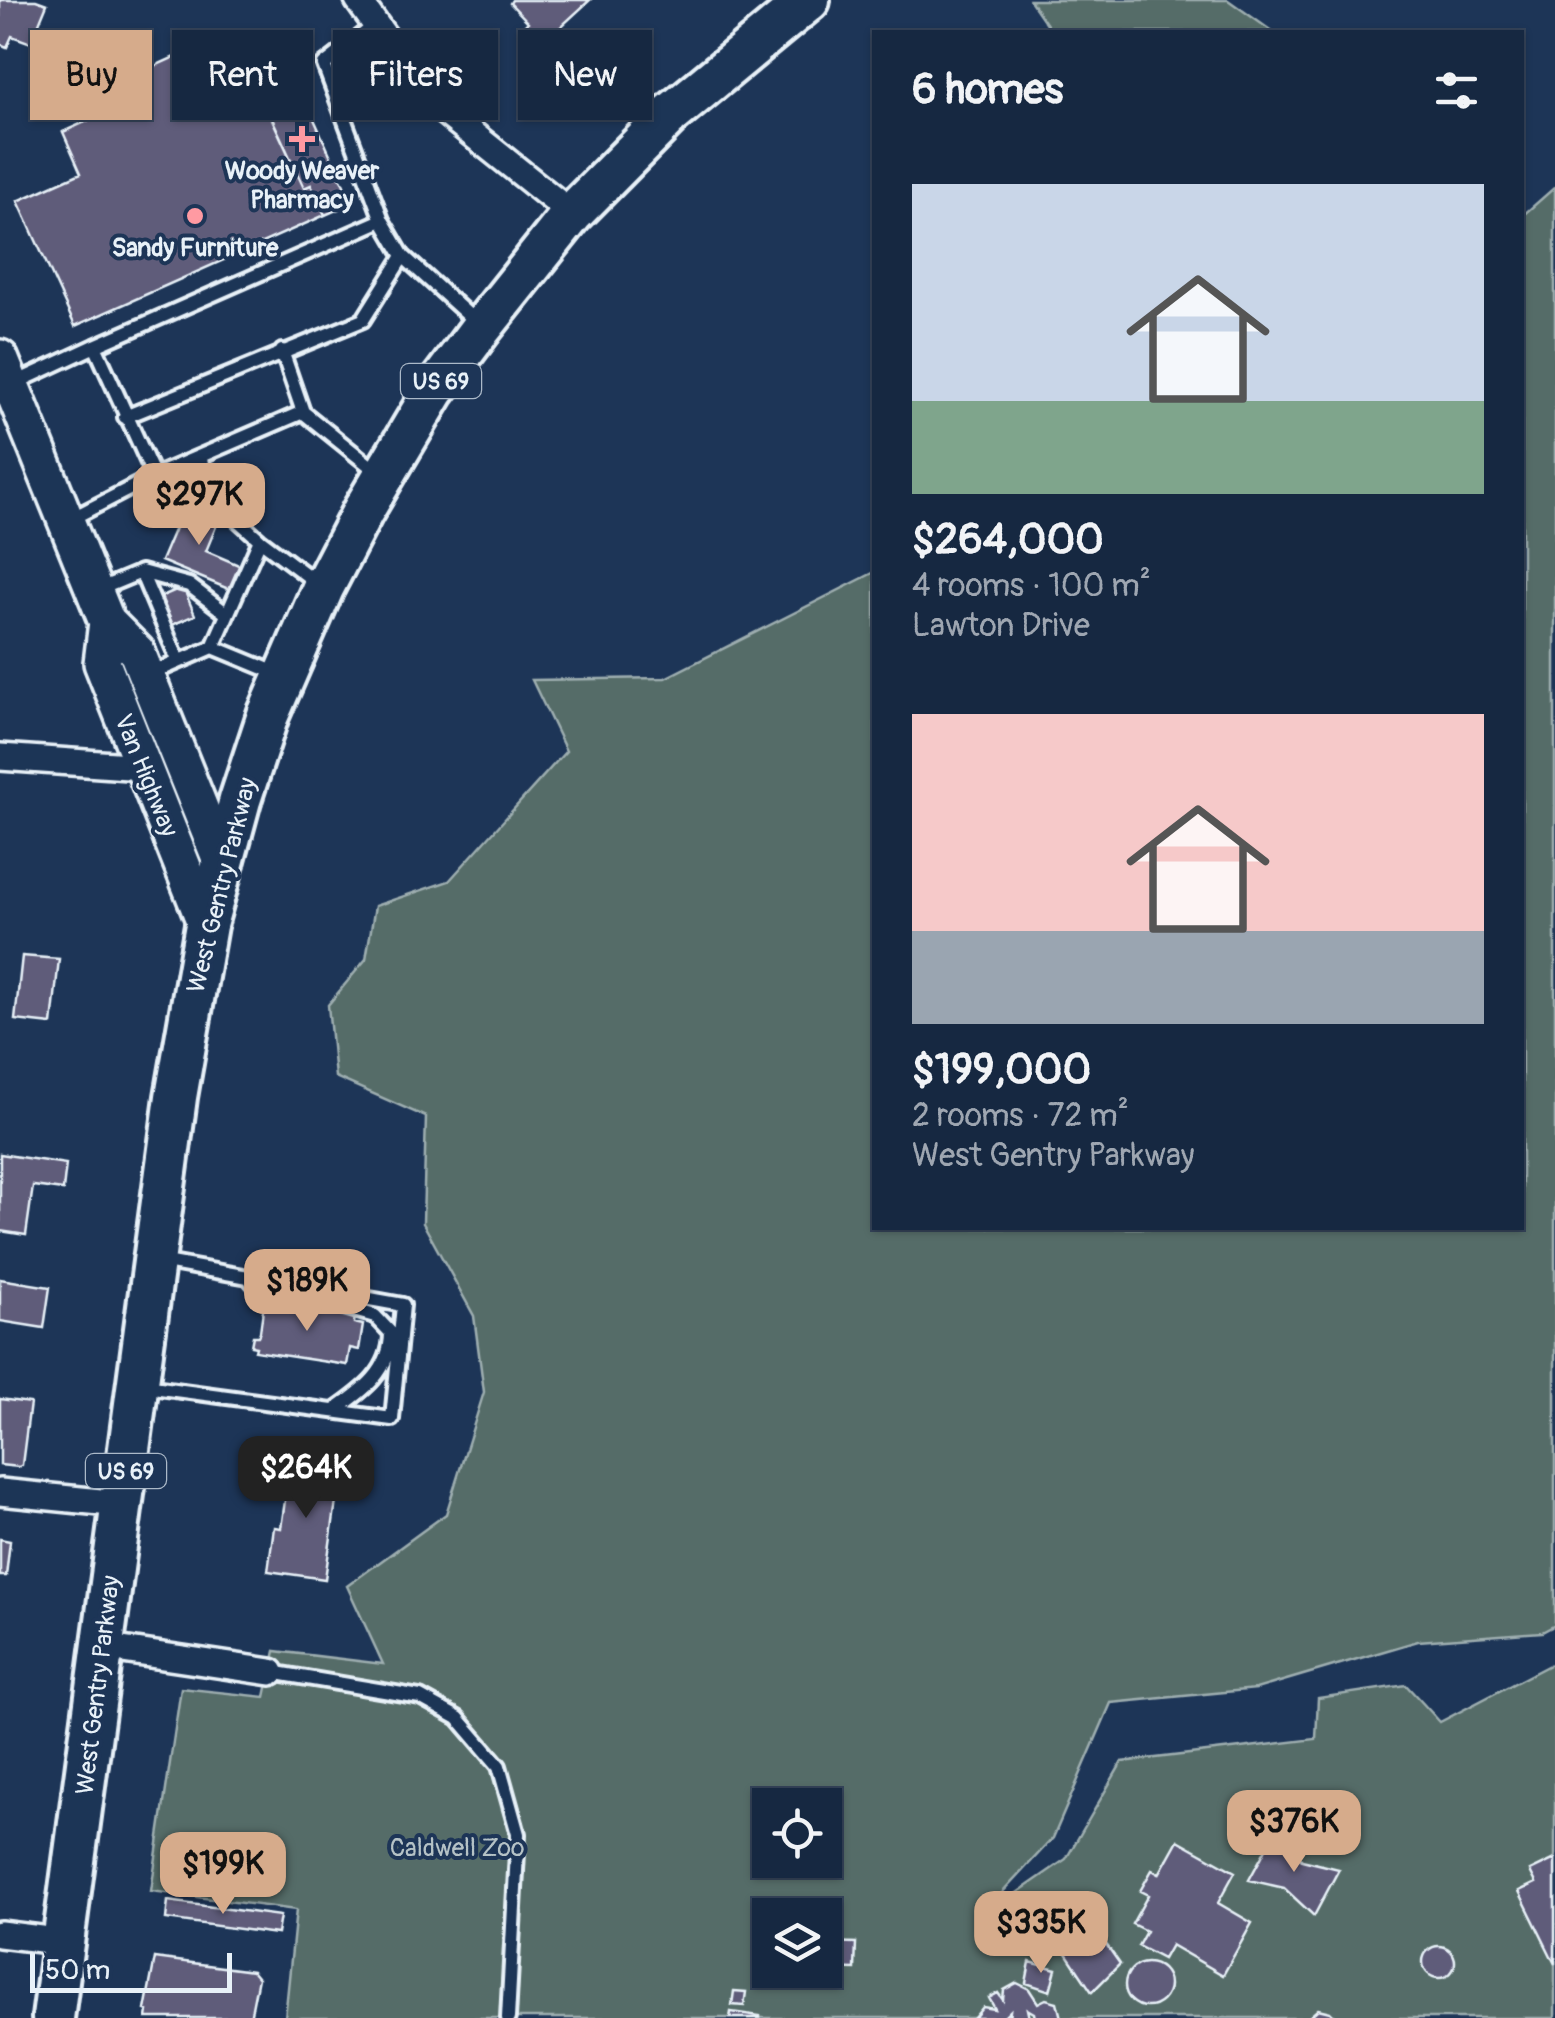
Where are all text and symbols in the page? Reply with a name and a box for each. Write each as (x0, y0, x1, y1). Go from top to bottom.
chip: Buy (30, 30, 152, 120)
chip: Rent (172, 30, 313, 120)
chip: Filters (333, 30, 498, 120)
chip: New (518, 30, 652, 120)
icon: filters (1429, 63, 1484, 118)
text: 6 homes (912, 64, 1063, 116)
marker: Woody Weaver Pharmacy (291, 128, 313, 150)
place label: Woody Weaver Pharmacy (225, 156, 380, 216)
marker: Sandy Furniture (184, 205, 206, 227)
place label: Sandy Furniture (112, 233, 279, 264)
icon: home (1108, 249, 1288, 429)
road number: US 69 (401, 364, 481, 398)
pin: $297K (129, 463, 269, 548)
text: $297K (155, 475, 243, 515)
text: $264,000 (912, 514, 1104, 566)
text: 4 rooms · 100 m² (912, 566, 1151, 606)
text: Lawton Drive (912, 606, 1090, 646)
street label: Van Highway (107, 710, 184, 842)
street label: West Gentry Parkway (181, 774, 264, 996)
icon: home (1108, 779, 1288, 959)
text: $199,000 (912, 1044, 1091, 1096)
text: 2 rooms · 72 m² (912, 1096, 1129, 1136)
text: West Gentry Parkway (912, 1136, 1195, 1176)
pin: $189K (237, 1249, 377, 1334)
text: $189K (266, 1261, 348, 1301)
pin: $264K (236, 1436, 376, 1521)
text: $264K (260, 1448, 352, 1488)
road number: US 69 (86, 1454, 166, 1488)
street label: West Gentry Parkway (70, 1573, 127, 1797)
map controls (752, 1788, 842, 1988)
button: locate (752, 1788, 842, 1878)
pin: $376K (1224, 1790, 1364, 1875)
text: $376K (1249, 1802, 1339, 1842)
pin: $199K (153, 1832, 293, 1917)
park label: Caldwell Zoo (390, 1833, 524, 1864)
text: $199K (182, 1844, 264, 1884)
pin: $335K (971, 1891, 1111, 1976)
button: layers (752, 1898, 842, 1988)
text: $335K (996, 1903, 1086, 1943)
scale bar (30, 1948, 232, 1992)
text: 50 m (45, 1953, 110, 1988)

